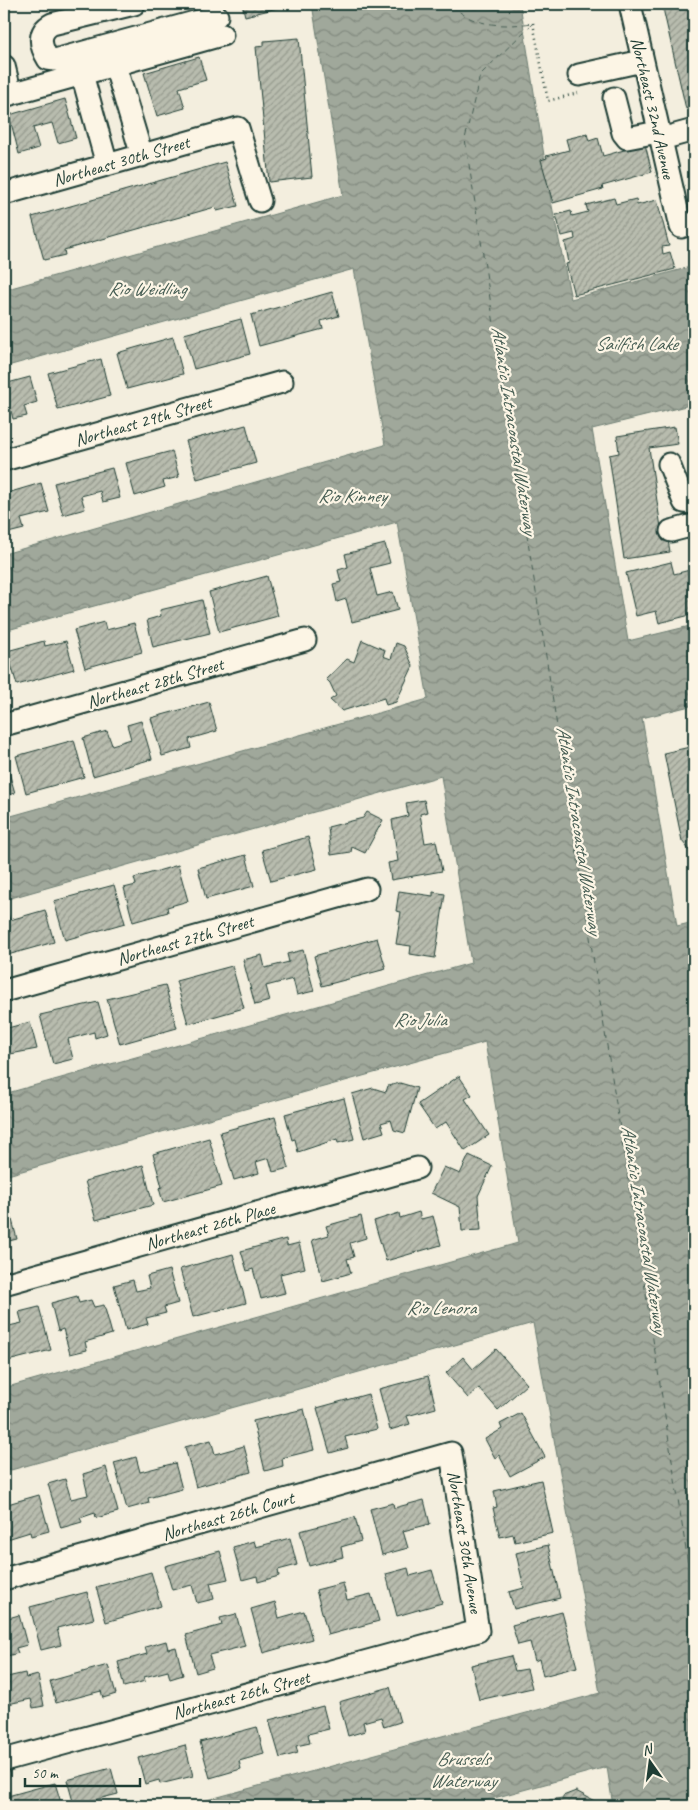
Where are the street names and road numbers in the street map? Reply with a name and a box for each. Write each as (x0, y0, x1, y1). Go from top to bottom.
street label: Northeast 32nd Avenue (626, 35, 680, 182)
street label: Northeast 30th Street (50, 130, 194, 191)
street label: Northeast 29th Street (72, 390, 216, 451)
street label: Northeast 28th Street (84, 652, 228, 713)
street label: Northeast 27th Street (114, 909, 258, 970)
street label: Northeast 26th Place (143, 1197, 278, 1255)
street label: Northeast 30th Avenue (443, 1469, 487, 1616)
street label: Northeast 26th Court (160, 1486, 298, 1545)
street label: Northeast 26th Street (170, 1666, 314, 1724)

